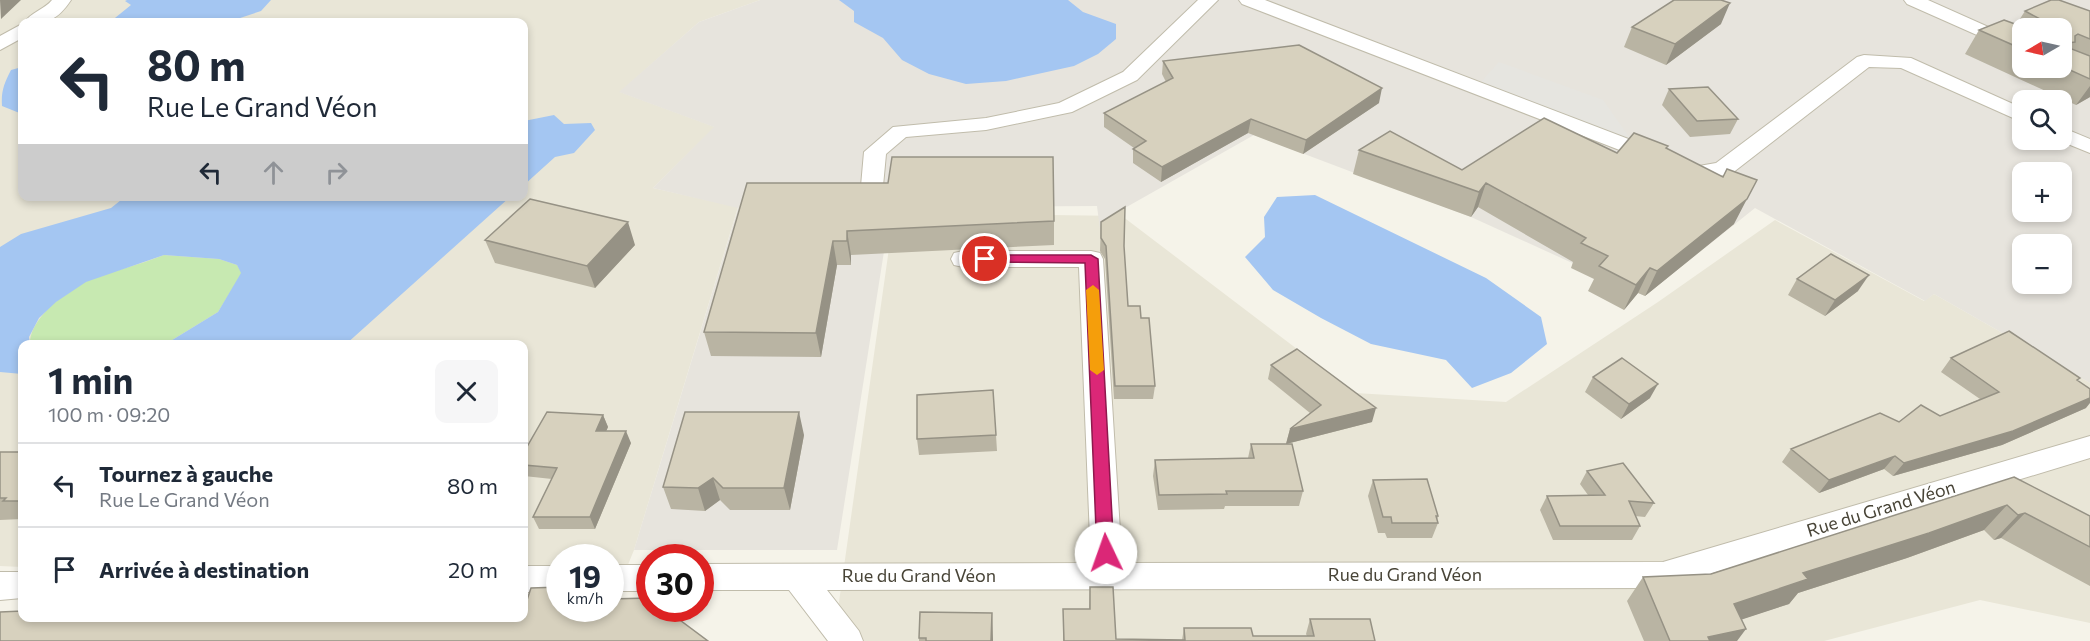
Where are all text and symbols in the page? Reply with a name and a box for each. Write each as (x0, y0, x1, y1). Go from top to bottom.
north arrow (2012, 18, 2072, 78)
map controls (2012, 18, 2072, 294)
text: 80 m (147, 38, 246, 90)
icon: left (48, 42, 126, 120)
text: Rue Le Grand Véon (147, 90, 377, 123)
button: search (2012, 90, 2072, 150)
icon: left (194, 156, 227, 189)
icon: ahead (257, 156, 290, 189)
icon: right (320, 156, 353, 189)
button: + (2012, 162, 2072, 222)
pin (959, 233, 1010, 284)
button: − (2012, 234, 2072, 294)
icon: arrive (968, 242, 1001, 275)
text: 1 min (48, 357, 133, 401)
button: close (435, 360, 498, 423)
text: 100 m · 09:20 (48, 402, 170, 426)
text: Tournez à gauche (99, 460, 273, 487)
icon: left (48, 469, 81, 502)
text: 80 m (447, 472, 498, 499)
street label: Rue du Grand Véon (1804, 475, 1958, 541)
text: Rue Le Grand Véon (99, 487, 270, 511)
position arrow (1074, 521, 1138, 585)
speed limit sign: 30 (636, 544, 714, 622)
icon: arrive (48, 553, 81, 586)
text: Arrivée à destination (99, 556, 309, 583)
text: 20 m (448, 556, 498, 583)
text: 19 (569, 557, 601, 594)
street label: Rue du Grand Véon (1328, 563, 1482, 585)
street label: Rue du Grand Véon (842, 564, 996, 586)
text: km/h (567, 589, 603, 607)

